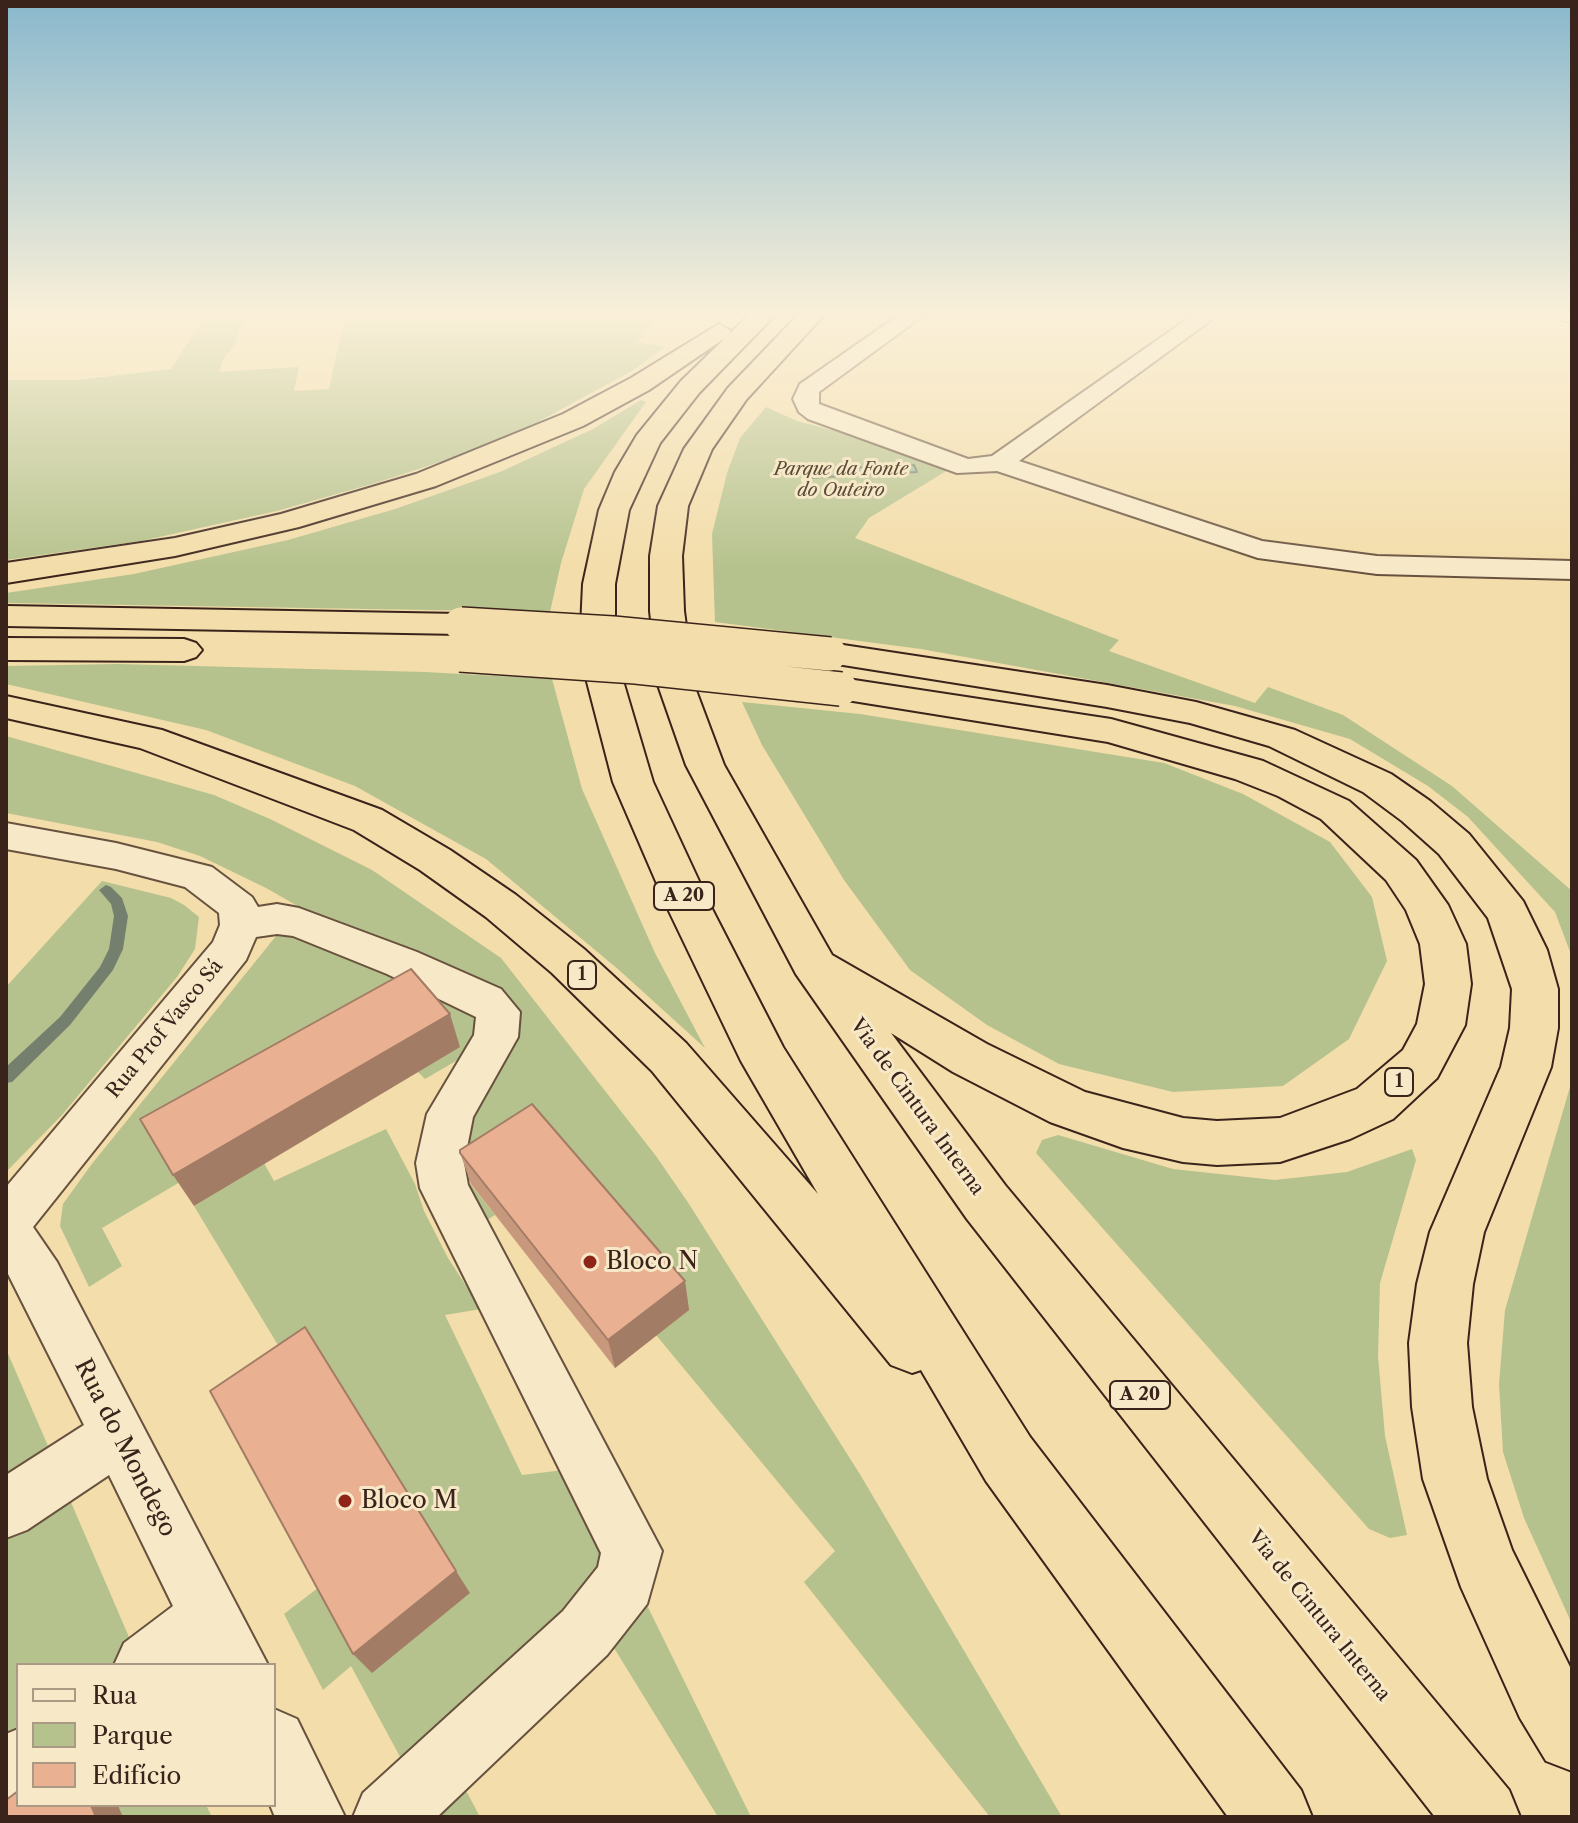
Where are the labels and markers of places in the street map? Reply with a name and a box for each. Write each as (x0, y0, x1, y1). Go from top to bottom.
place label: Bloco N (606, 1248, 698, 1276)
marker: Bloco N (581, 1253, 599, 1271)
place label: Bloco M (361, 1487, 457, 1515)
marker: Bloco M (336, 1492, 354, 1510)

